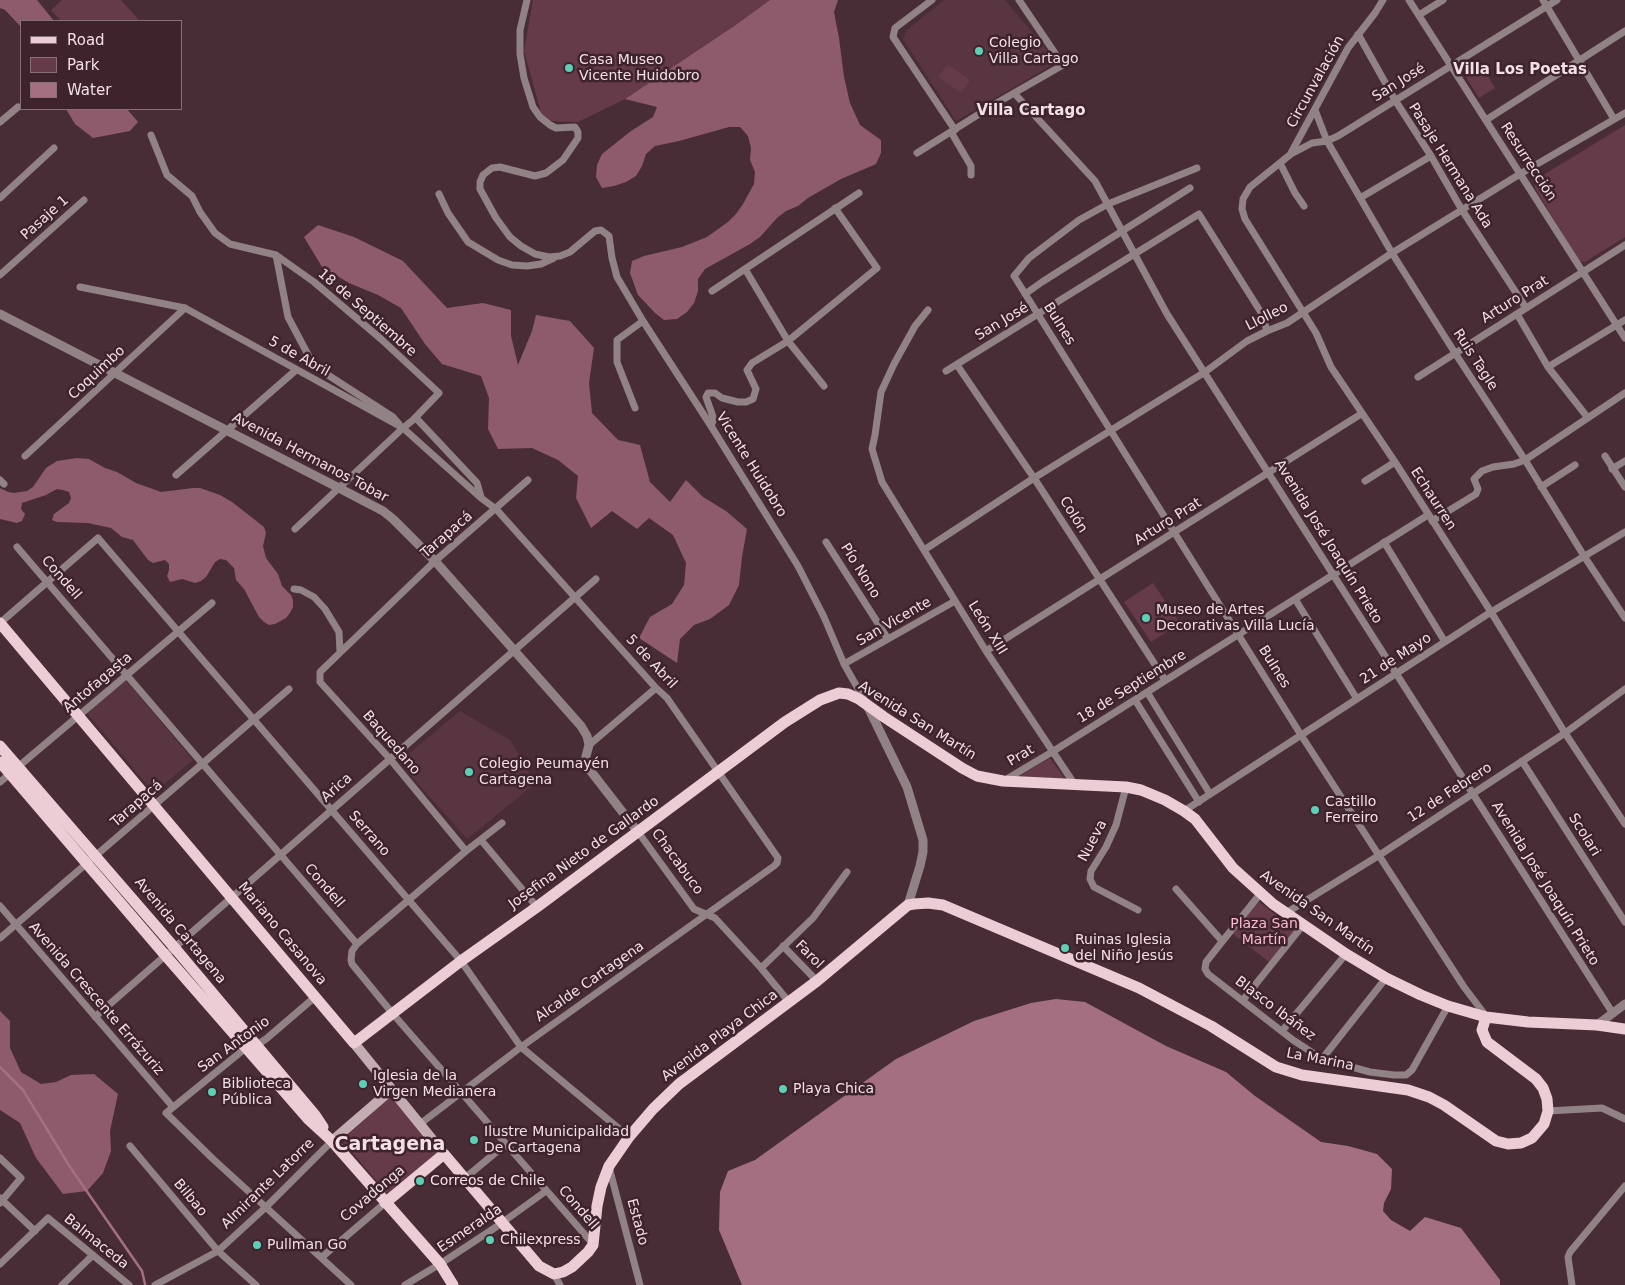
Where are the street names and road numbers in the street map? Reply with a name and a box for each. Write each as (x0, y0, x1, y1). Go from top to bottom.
street label: Circunvalación (1284, 33, 1348, 131)
street label: San José (1369, 60, 1429, 106)
street label: Pasaje Hermana Ada (1405, 100, 1495, 232)
street label: Resurrección (1496, 120, 1560, 204)
street label: Pasaje 1 (18, 192, 72, 244)
street label: 18 de Septiembre (314, 266, 420, 360)
street label: Arturo Prat (1478, 273, 1552, 327)
street label: Llolleo (1243, 299, 1291, 335)
street label: San José (972, 300, 1032, 344)
street label: Bulnes (1039, 300, 1079, 348)
street label: Ruis Tagle (1449, 326, 1501, 394)
street label: 5 de Abril (265, 333, 333, 381)
street label: Coquimbo (65, 343, 129, 403)
street label: Vicente Huidobro (712, 409, 790, 521)
street label: Avenida Hermanos Tobar (229, 410, 391, 506)
street label: Avenida José Joaquín Prieto (1270, 457, 1386, 627)
street label: Echaurren (1407, 465, 1459, 533)
street label: Colón (1055, 494, 1091, 536)
street label: Arturo Prat (1131, 495, 1205, 549)
street label: Tarapacá (418, 508, 476, 562)
street label: Pío Nono (836, 540, 884, 602)
street label: Condell (37, 553, 85, 603)
street label: San Vicente (854, 594, 934, 650)
street label: León XIII (964, 598, 1010, 658)
street label: 21 de Mayo (1357, 630, 1435, 688)
street label: 5 de Abril (622, 632, 680, 692)
street label: Bulnes (1254, 643, 1294, 691)
street label: 18 de Septiembre (1074, 647, 1190, 727)
street label: Antofagasta (60, 649, 136, 717)
street label: Avenida San Martín (855, 678, 979, 764)
street label: Baquedano (359, 708, 423, 778)
street label: Prat (1005, 742, 1037, 770)
street label: 12 de Febrero (1405, 760, 1495, 826)
street label: Arica (318, 770, 356, 806)
street label: Tarapacá (108, 777, 166, 831)
street label: Josefina Nieto de Gallardo (506, 793, 662, 913)
street label: Avenida José Joaquín Prieto (1487, 799, 1603, 969)
street label: Serrano (345, 808, 393, 860)
street label: Scolari (1564, 811, 1604, 859)
street label: Nueva (1075, 817, 1111, 865)
street label: Chacabuco (647, 826, 707, 898)
street label: Condell (300, 861, 348, 911)
street label: Avenida San Martín (1257, 867, 1377, 959)
street label: Avenida Cartagena (131, 874, 229, 988)
street label: Mariano Casanova (234, 879, 330, 989)
street label: Avenida Crescente Errázuriz (25, 919, 167, 1079)
street label: Farol (791, 937, 827, 973)
street label: Alcalde Cartagena (532, 938, 648, 1026)
street label: Blasco Ibáñez (1231, 973, 1319, 1045)
street label: Avenida Playa Chica (658, 987, 782, 1085)
street label: San Antonio (195, 1013, 273, 1077)
street label: La Marina (1285, 1045, 1355, 1075)
street label: Almirante Latorre (218, 1135, 318, 1233)
street label: Covadonga (337, 1162, 409, 1226)
street label: Bilbao (170, 1176, 210, 1220)
street label: Condell (554, 1183, 602, 1233)
street label: Estado (623, 1197, 651, 1247)
street label: Esmeralda (435, 1201, 505, 1257)
street label: Balmaceda (60, 1211, 132, 1273)

